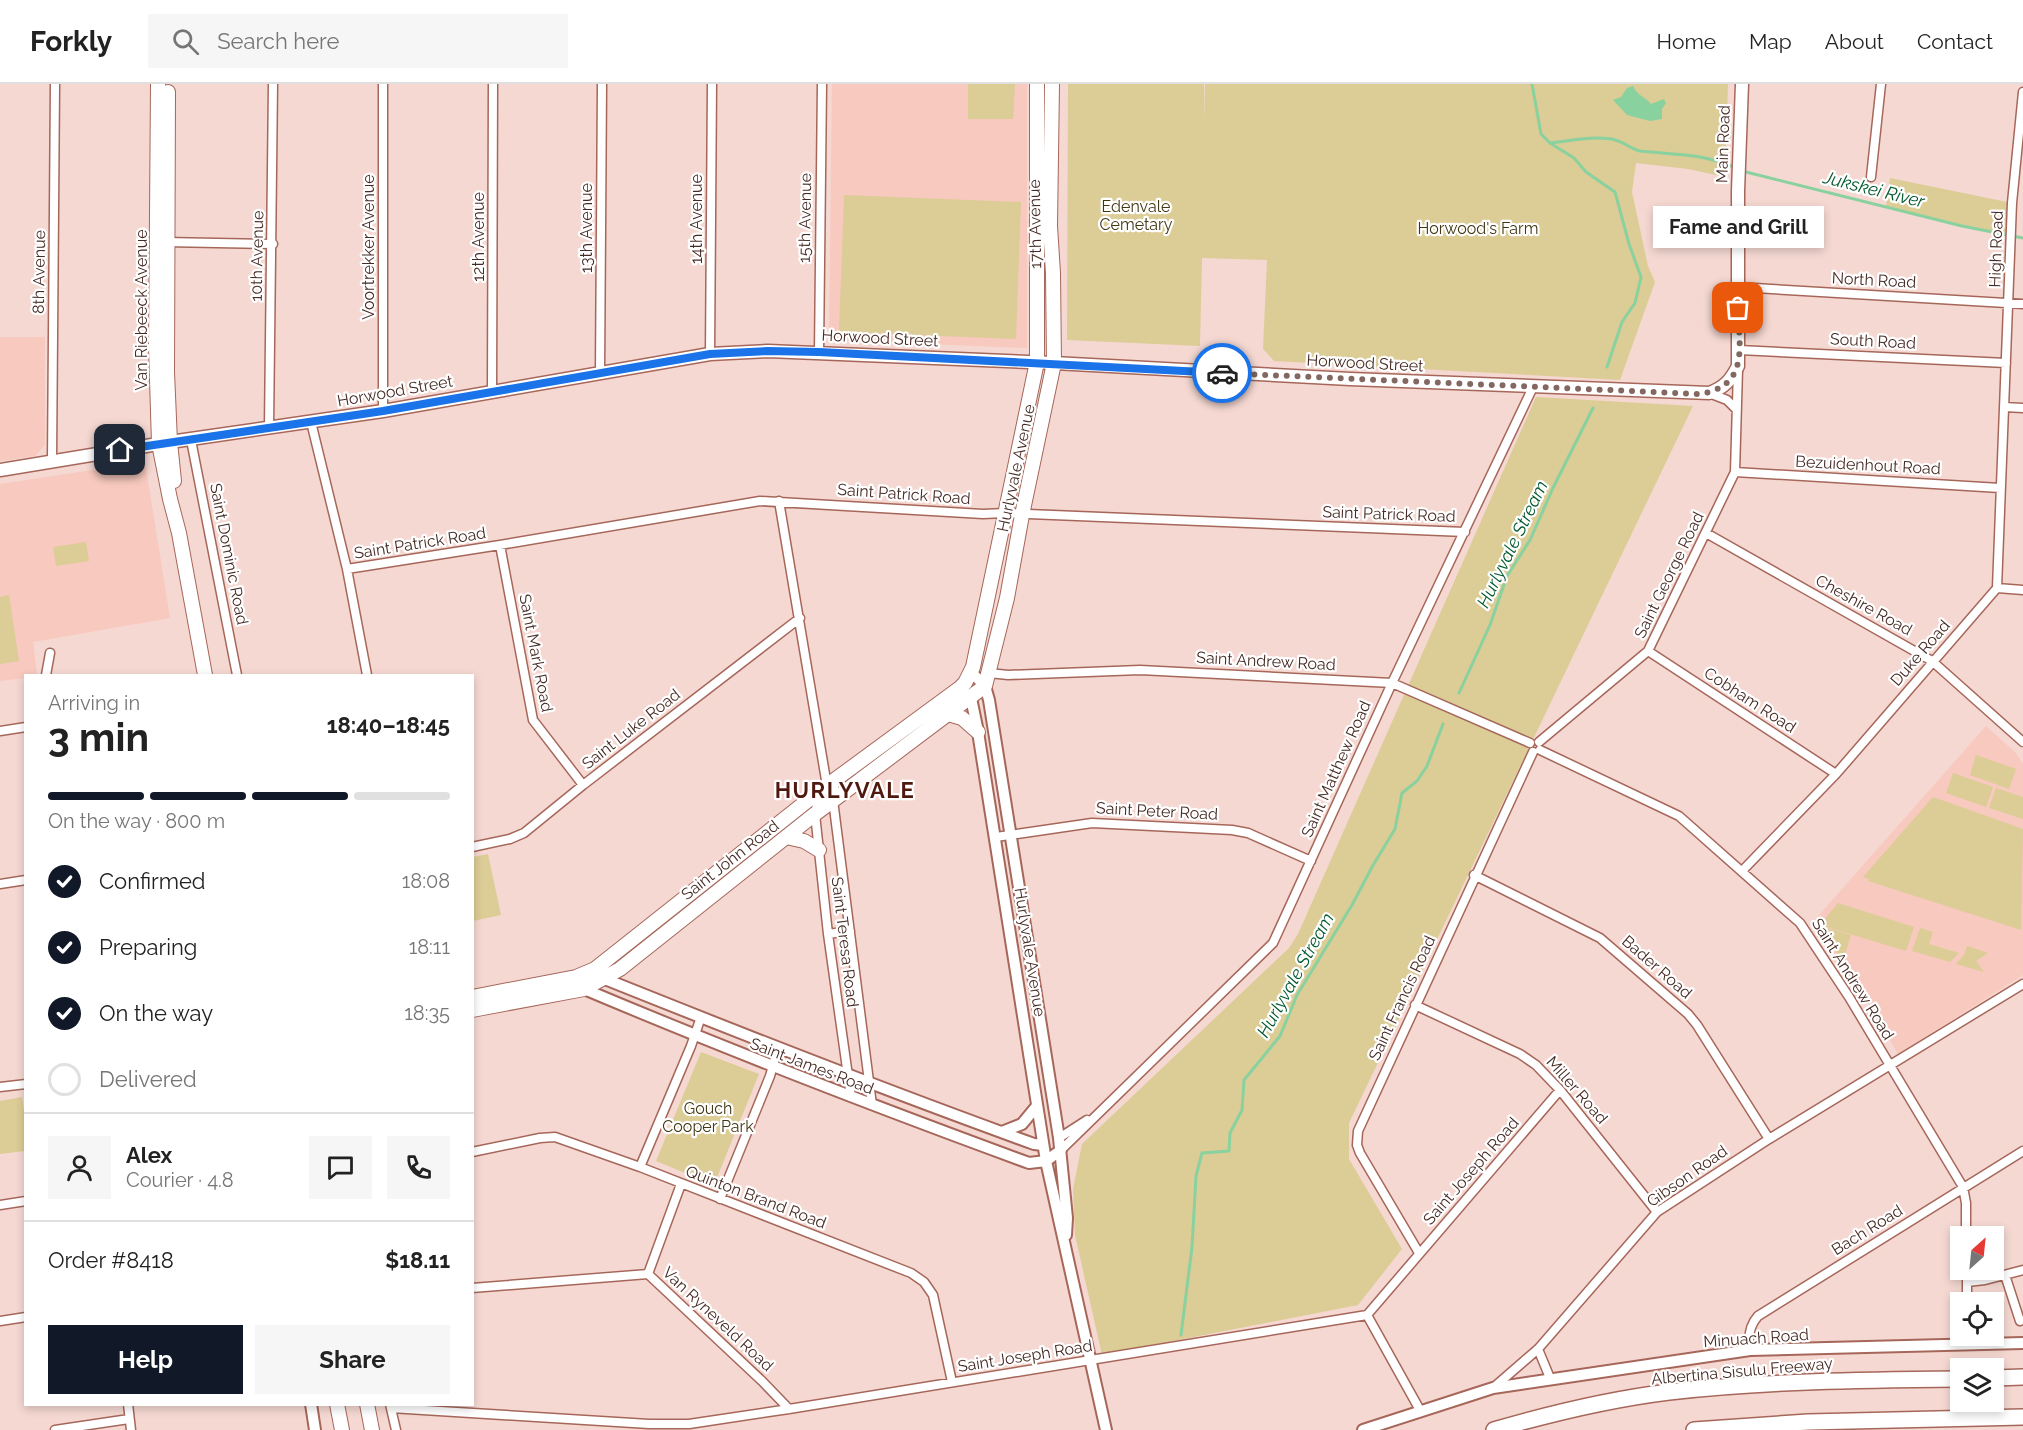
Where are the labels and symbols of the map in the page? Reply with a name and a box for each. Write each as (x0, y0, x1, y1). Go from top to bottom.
street label: Main Road (1712, 105, 1734, 183)
water label: Jukskei River (1820, 166, 1928, 212)
street label: 15th Avenue (795, 173, 815, 263)
street label: Voortrekker Avenue (359, 174, 378, 320)
street label: 14th Avenue (687, 174, 706, 264)
street label: 17th Avenue (1025, 179, 1045, 269)
street label: 13th Avenue (577, 183, 596, 273)
street label: 12th Avenue (469, 192, 488, 282)
park label: Edenvale Cemetary (1100, 197, 1173, 234)
callout: Fame and Grill (1652, 206, 1824, 248)
street label: 10th Avenue (247, 210, 267, 302)
street label: High Road (1985, 210, 2007, 288)
park label: Horwood's Farm (1418, 219, 1538, 238)
street label: Van Riebeeck Avenue (132, 229, 151, 391)
street label: 8th Avenue (29, 230, 49, 314)
street label: North Road (1831, 268, 1917, 292)
pin (1712, 282, 1763, 333)
street label: Horwood Street (821, 325, 940, 351)
street label: South Road (1830, 329, 1916, 353)
courier (1192, 343, 1252, 403)
street label: Horwood Street (1306, 350, 1425, 376)
street label: Horwood Street (336, 371, 455, 411)
street label: Hurlyvale Avenue (993, 402, 1039, 534)
pin (94, 424, 145, 475)
street label: Bezuidenhout Road (1795, 452, 1941, 478)
water label: Hurlyvale Stream (1472, 477, 1552, 611)
street label: Saint Patrick Road (837, 480, 971, 508)
street label: Saint Dominic Road (206, 482, 252, 626)
street label: Saint Patrick Road (1322, 502, 1456, 526)
street label: Saint George Road (1630, 509, 1708, 641)
street label: Saint Patrick Road (353, 523, 487, 563)
street label: Cheshire Road (1812, 571, 1916, 639)
street label: Saint Mark Road (515, 592, 557, 714)
street label: Duke Road (1886, 616, 1954, 690)
street label: Saint Andrew Road (1196, 648, 1336, 674)
street label: Cobham Road (1701, 663, 1799, 737)
street label: Saint Luke Road (578, 685, 684, 773)
street label: Saint Matthew Road (1297, 698, 1375, 840)
district label: HURLYVALE (775, 777, 915, 803)
street label: Saint Peter Road (1096, 798, 1218, 824)
street label: Saint John Road (678, 816, 783, 904)
street label: Saint Teresa Road (828, 876, 862, 1008)
street label: Hurlyvale Avenue (1010, 886, 1050, 1018)
water label: Hurlyvale Stream (1252, 909, 1338, 1041)
street label: Saint Andrew Road (1808, 915, 1898, 1043)
street label: Bader Road (1618, 931, 1696, 1003)
street label: Saint Francis Road (1365, 933, 1439, 1063)
street label: Saint James Road (748, 1034, 876, 1098)
street label: Miller Road (1542, 1052, 1612, 1128)
park label: Gouch Cooper Park (662, 1099, 754, 1136)
street label: Saint Joseph Road (1419, 1113, 1523, 1229)
street label: Gibson Road (1643, 1141, 1731, 1211)
street label: Quinton Brand Road (683, 1161, 829, 1233)
street label: Bach Road (1828, 1201, 1906, 1259)
north arrow (1950, 1226, 2004, 1280)
street label: Van Ryneveld Road (659, 1263, 777, 1375)
street label: Minuach Road (1703, 1325, 1809, 1351)
street label: Saint Joseph Road (956, 1336, 1094, 1376)
street label: Albertina Sisulu Freeway (1650, 1354, 1834, 1388)

